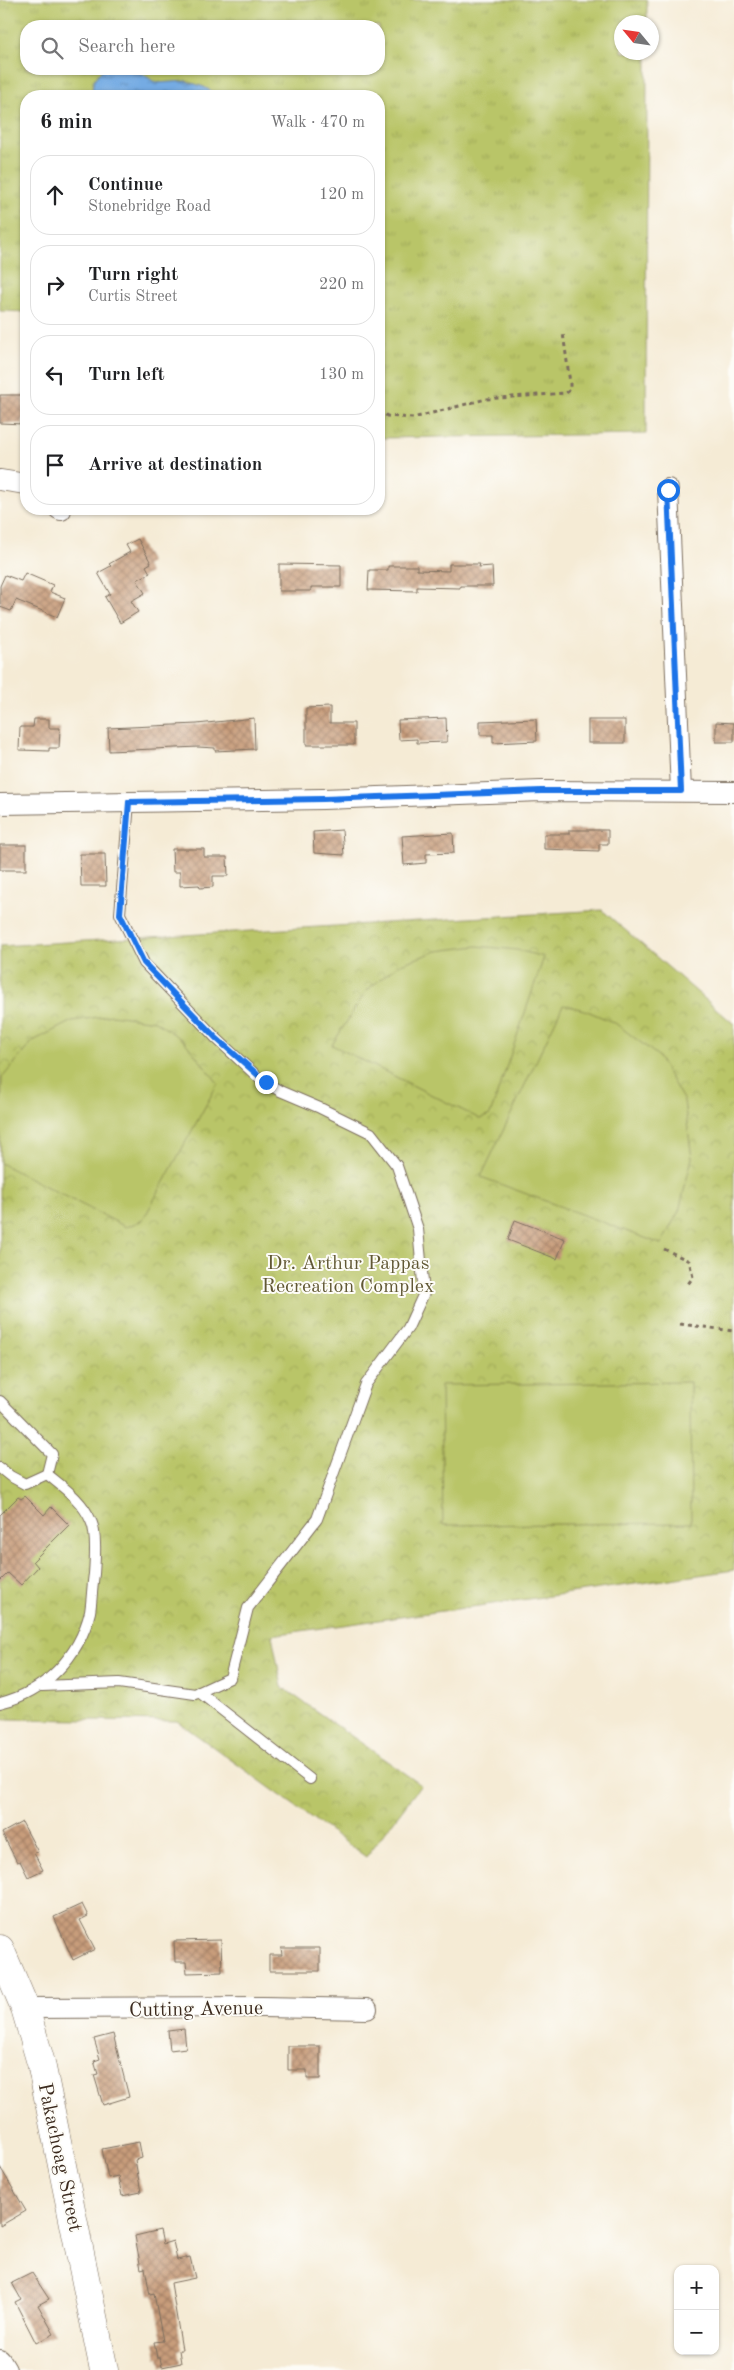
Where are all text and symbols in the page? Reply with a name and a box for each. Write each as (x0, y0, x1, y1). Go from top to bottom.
north arrow (614, 15, 659, 60)
search box (20, 20, 385, 75)
icon: search (38, 34, 66, 62)
text: Search here (78, 38, 175, 57)
text: 6 min (40, 112, 93, 133)
text: Walk · 470 m (270, 115, 365, 131)
text: Continue (88, 176, 163, 195)
icon: ahead (41, 181, 69, 209)
text: 120 m (319, 187, 364, 203)
text: Stonebridge Road (88, 199, 211, 215)
text: Turn right (88, 266, 178, 285)
icon: right (41, 271, 69, 299)
text: 220 m (319, 277, 364, 293)
text: Curtis Street (88, 289, 178, 305)
icon: left (41, 361, 69, 389)
text: Turn left (88, 366, 165, 385)
text: 130 m (319, 367, 364, 383)
icon: arrive (41, 451, 69, 479)
text: Arrive at destination (88, 456, 262, 475)
route start (657, 479, 680, 502)
route end (255, 1071, 278, 1094)
park label: Dr. Arthur Pappas Recreation Complex (262, 1254, 434, 1297)
street label: Cutting Avenue (129, 1999, 263, 2021)
street label: Pakachoag Street (33, 2081, 85, 2234)
map controls (674, 2265, 719, 2355)
button: + (674, 2265, 719, 2310)
button: − (674, 2310, 719, 2355)

